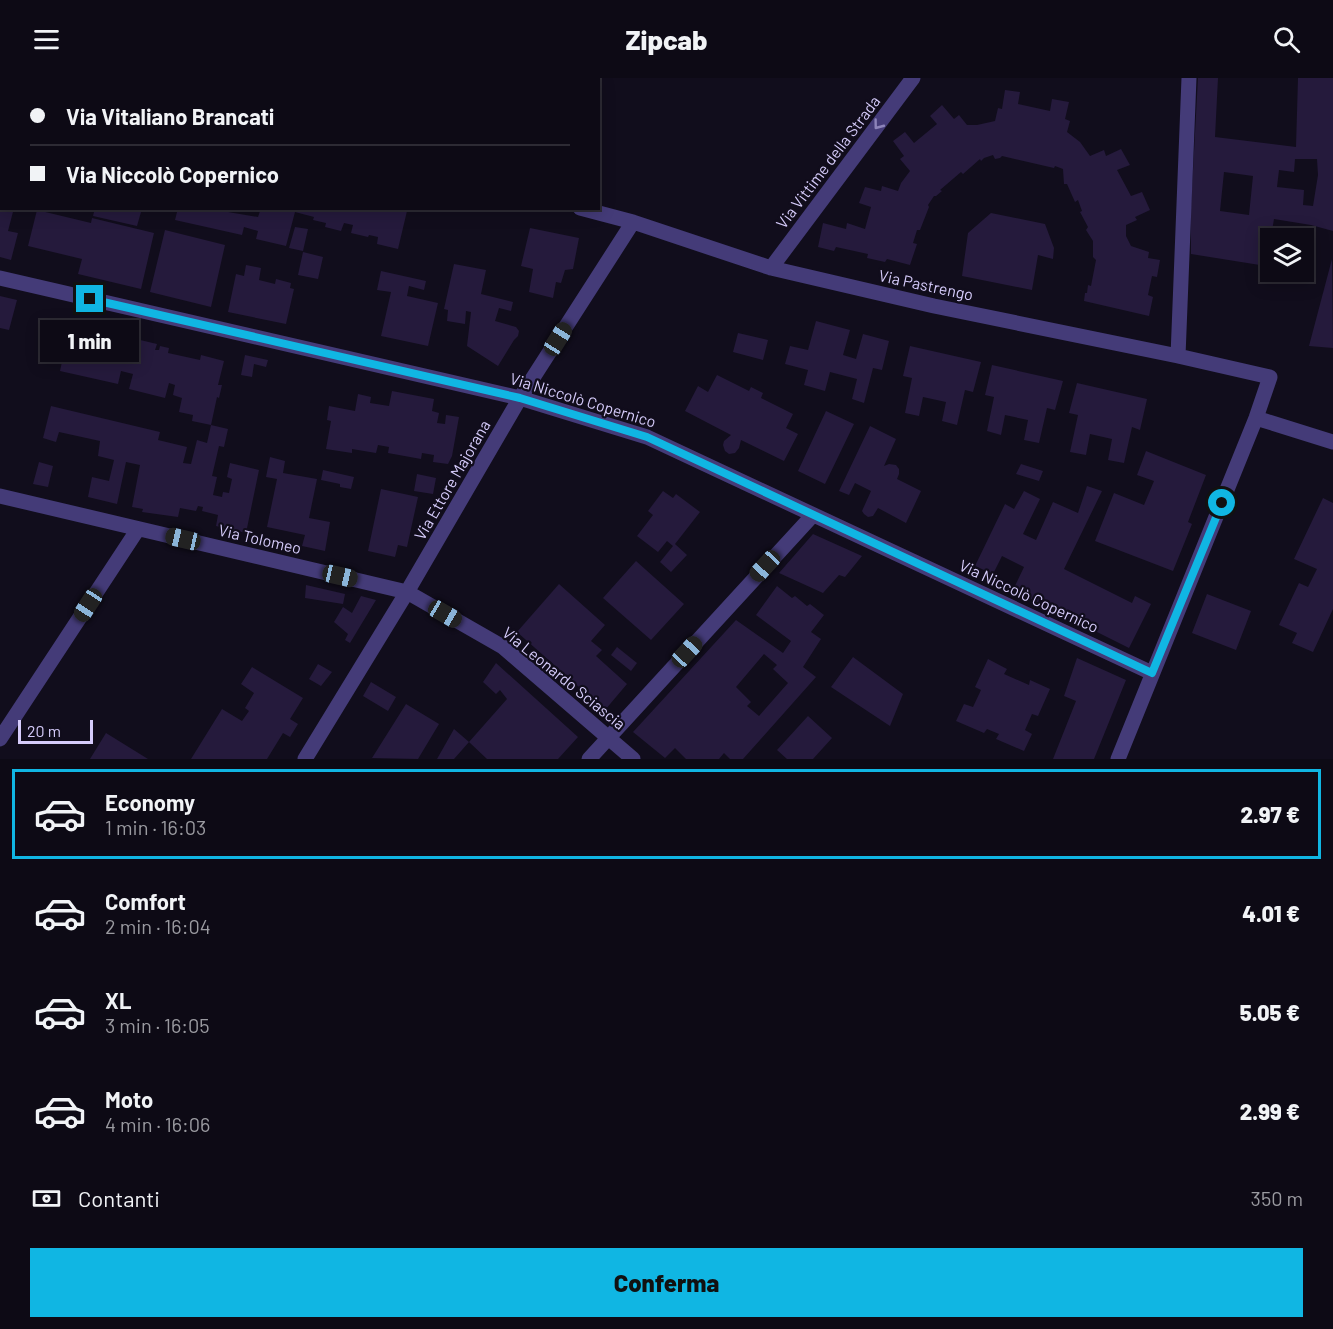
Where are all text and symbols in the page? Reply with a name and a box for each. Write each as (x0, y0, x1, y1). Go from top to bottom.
icon: menu (30, 23, 63, 56)
text: Zipcab (625, 23, 708, 55)
icon: search (1270, 23, 1303, 56)
street label: Via Vittime della Strada (772, 92, 884, 232)
text: Via Vitaliano Brancati (66, 103, 274, 129)
one-way arrow (875, 118, 886, 129)
text: Via Niccolò Copernico (66, 161, 279, 187)
map controls (1260, 228, 1314, 282)
button: layers (1260, 228, 1314, 282)
street label: Via Pastrengo (877, 265, 975, 304)
route end (76, 285, 103, 312)
car (541, 319, 575, 359)
callout: 1 min (40, 320, 140, 362)
text: 1 min (68, 329, 111, 353)
street label: Via Niccolò Copernico (508, 368, 658, 431)
street label: Via Ettore Majorana (410, 416, 494, 543)
route start (1208, 489, 1235, 516)
street label: Via Tolomeo (217, 520, 303, 557)
car (163, 526, 203, 552)
car (746, 547, 784, 585)
street label: Via Niccolò Copernico (956, 555, 1102, 636)
car (320, 563, 360, 589)
car (71, 585, 105, 625)
car (425, 597, 465, 631)
street label: Via Leonardo Sciascia (499, 622, 630, 733)
car (668, 633, 706, 671)
scale bar (18, 717, 93, 744)
text: 20 m (27, 721, 61, 740)
icon: car (33, 787, 87, 841)
text: Economy (105, 789, 195, 815)
text: 2.97 € (1240, 801, 1300, 827)
text: 1 min · 16:03 (105, 815, 206, 839)
icon: car (33, 886, 87, 940)
text: Comfort (105, 888, 186, 914)
text: 4.01 € (1242, 900, 1300, 926)
text: 2 min · 16:04 (105, 914, 211, 938)
icon: car (33, 985, 87, 1039)
text: XL (105, 987, 131, 1013)
text: 5.05 € (1240, 999, 1300, 1025)
text: 3 min · 16:05 (105, 1013, 210, 1037)
icon: car (33, 1084, 87, 1138)
text: Moto (105, 1086, 153, 1112)
text: 2.99 € (1240, 1098, 1300, 1124)
text: 4 min · 16:06 (105, 1112, 210, 1136)
icon: cash (30, 1182, 63, 1215)
text: Contanti (78, 1185, 160, 1211)
text: 350 m (1251, 1186, 1303, 1210)
button: Conferma (30, 1248, 1303, 1317)

